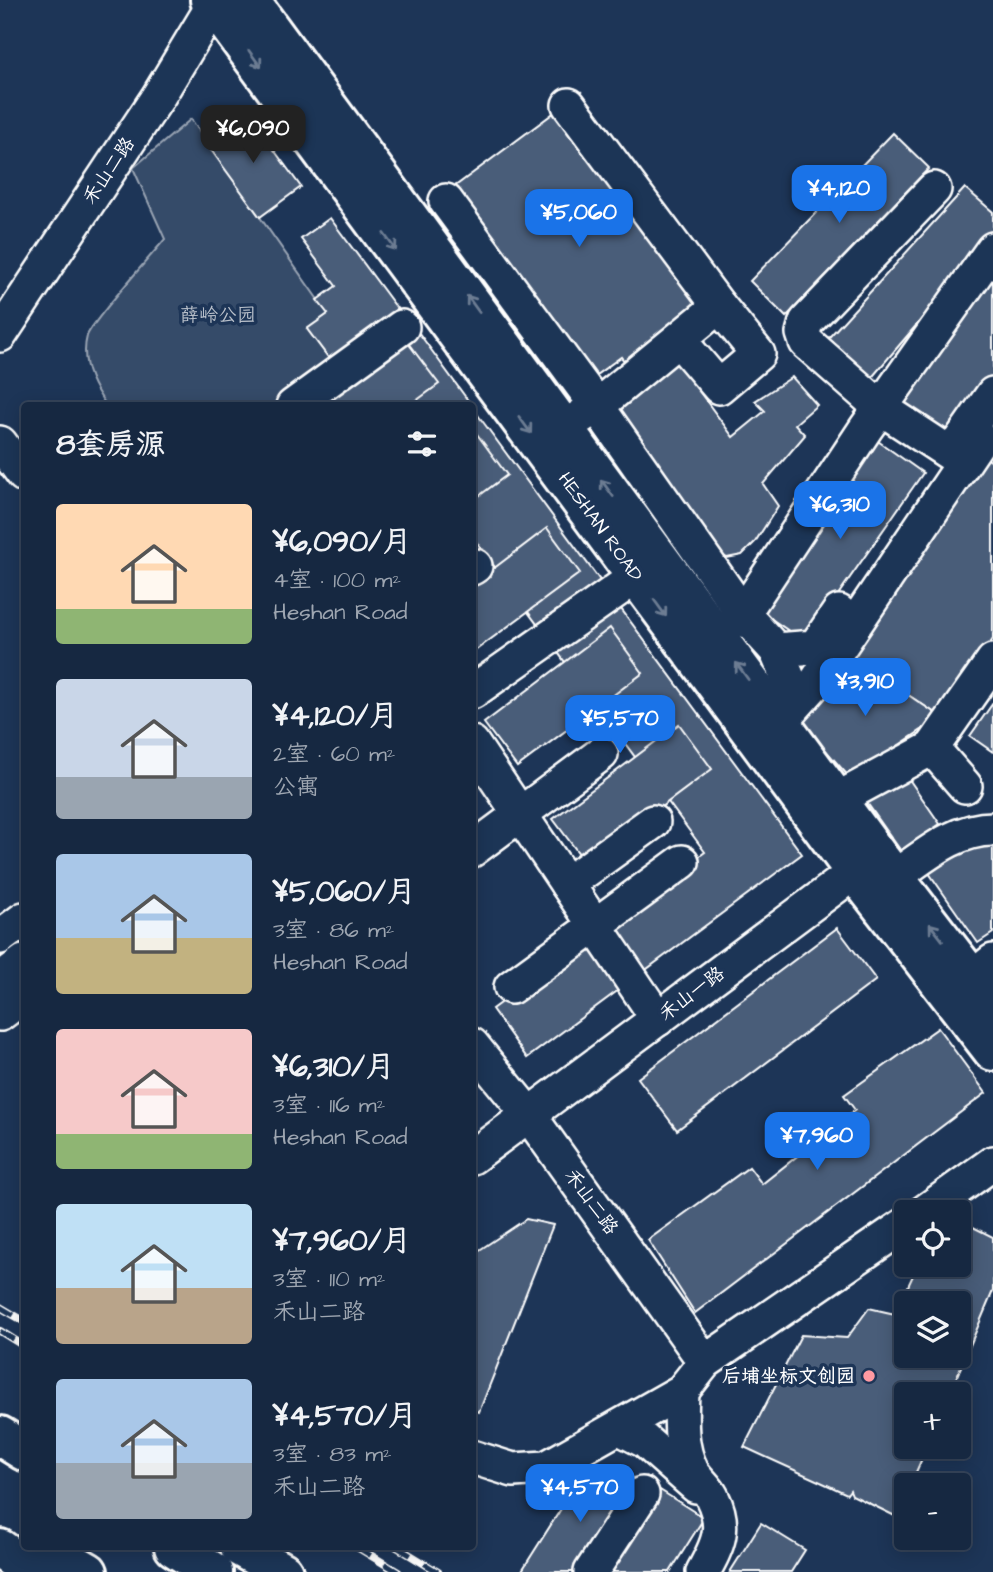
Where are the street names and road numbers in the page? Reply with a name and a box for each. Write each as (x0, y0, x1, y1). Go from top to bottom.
street label: 禾山二路 (77, 132, 141, 210)
street label: HESHAN ROAD (551, 467, 649, 587)
street label: 禾山一路 (654, 960, 730, 1028)
street label: 禾山二路 (558, 1163, 624, 1241)

